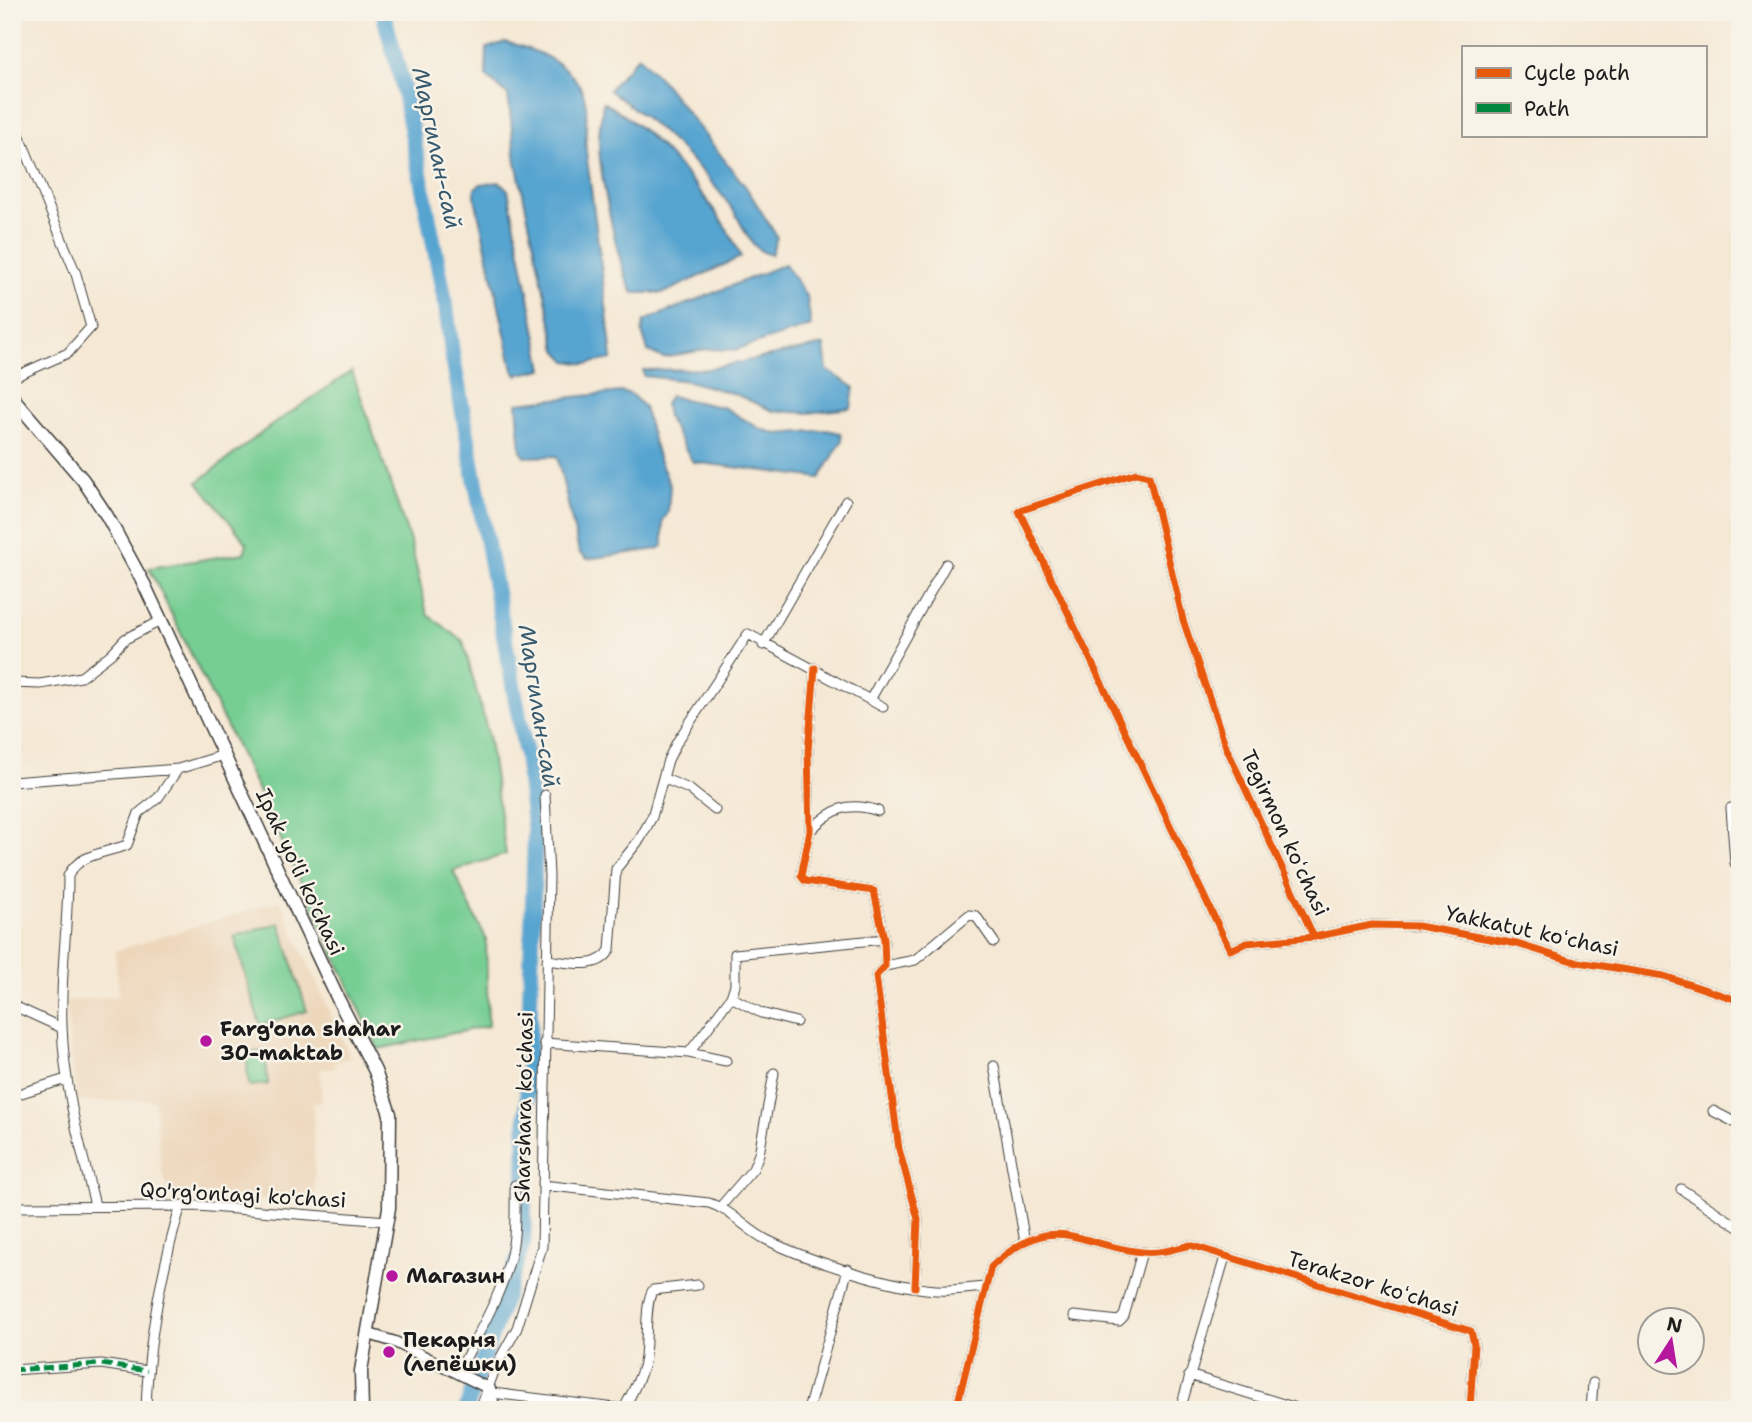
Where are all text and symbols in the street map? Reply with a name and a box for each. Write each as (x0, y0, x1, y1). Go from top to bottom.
legend (1462, 46, 1706, 136)
text: Cycle path (1524, 59, 1630, 87)
water label: Маргилан-сай (405, 64, 469, 232)
text: Path (1524, 95, 1570, 123)
water label: Маргилан-сай (511, 622, 567, 790)
street label: Tegirmon koʻchasi (1234, 745, 1336, 921)
street label: Ipak yo'li ko'chasi (249, 784, 351, 960)
street label: Yakkatut koʻchasi (1443, 899, 1621, 963)
street label: Sharshara koʻchasi (508, 1011, 540, 1203)
place label: Farg'ona shahar 30-maktab (220, 1015, 401, 1067)
marker: Farg'ona shahar 30-maktab (198, 1033, 214, 1049)
street label: Qo'rg'ontagi ko'chasi (139, 1176, 347, 1214)
street label: Terakzor koʻchasi (1284, 1245, 1462, 1323)
place label: Магазин (406, 1262, 505, 1290)
marker: Магазин (384, 1268, 400, 1284)
north arrow (1636, 1306, 1706, 1376)
text: N (1664, 1311, 1684, 1339)
place label: Пекарня (лепёшки) (403, 1326, 517, 1378)
marker: Пекарня (лепёшки) (381, 1344, 397, 1360)

